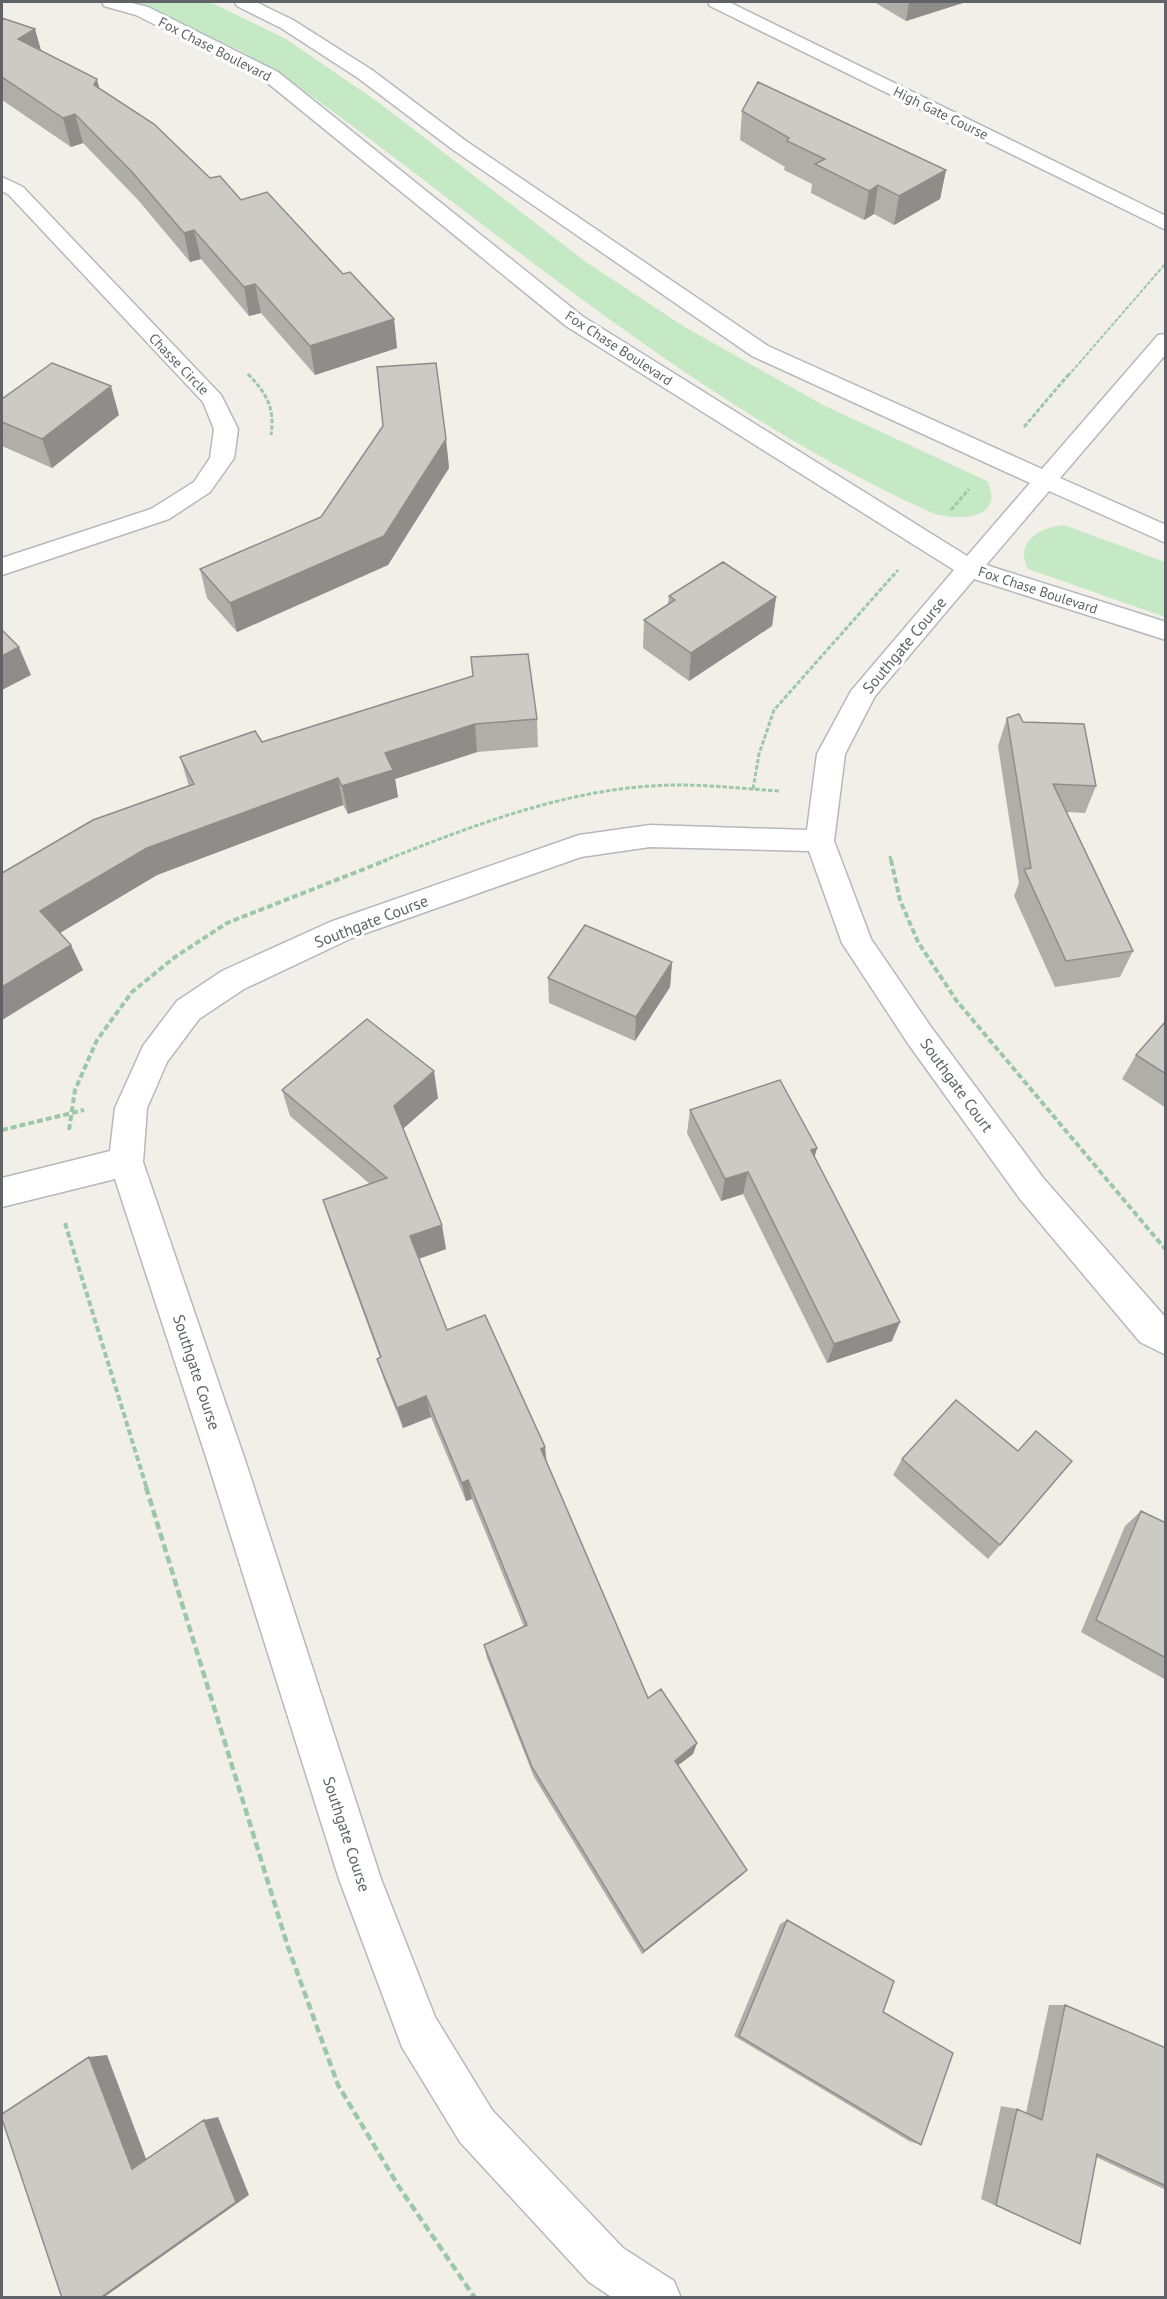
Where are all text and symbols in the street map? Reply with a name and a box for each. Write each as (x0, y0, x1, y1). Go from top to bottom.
street label: Fox Chase Boulevard (155, 13, 275, 85)
street label: High Gate Course (891, 82, 991, 144)
street label: Fox Chase Boulevard (562, 307, 676, 389)
street label: Chasse Circle (145, 329, 213, 399)
street label: Fox Chase Boulevard (976, 562, 1100, 618)
street label: Southgate Course (858, 593, 950, 697)
street label: Southgate Course (311, 890, 431, 952)
street label: Southgate Court (916, 1034, 998, 1136)
street label: Southgate Course (169, 1312, 225, 1432)
street label: Southgate Course (319, 1774, 375, 1894)

